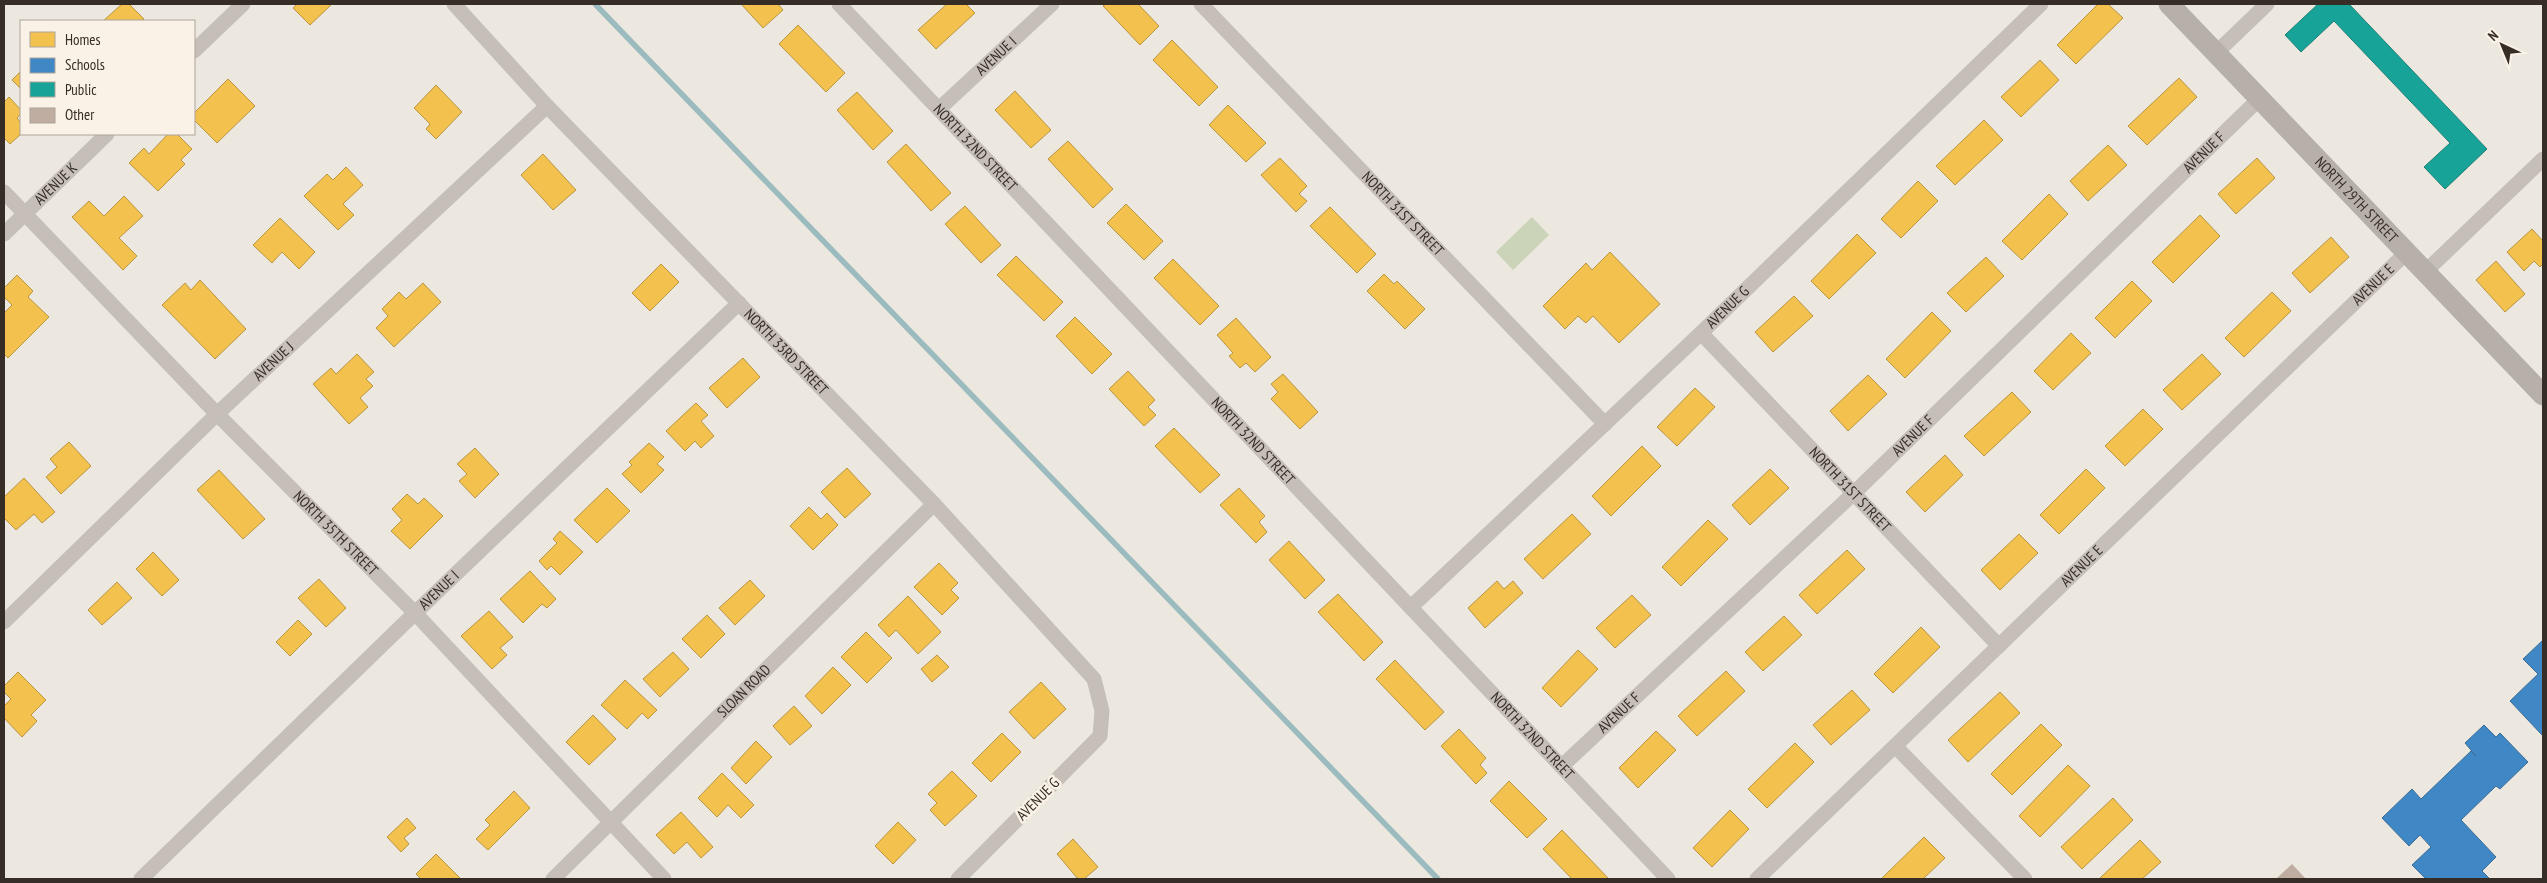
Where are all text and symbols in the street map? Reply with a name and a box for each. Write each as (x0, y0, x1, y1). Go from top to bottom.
legend (20, 20, 195, 135)
north arrow (2477, 20, 2527, 70)
text: N (2484, 27, 2502, 45)
text: Homes (65, 30, 101, 49)
street label: AVENUE I (971, 32, 1020, 79)
text: Schools (65, 55, 105, 74)
text: Public (65, 80, 97, 99)
street label: NORTH 32ND STREET (930, 100, 1022, 195)
text: Other (65, 105, 95, 124)
street label: AVENUE F (2178, 127, 2229, 177)
street label: NORTH 29TH STREET (2311, 152, 2403, 247)
street label: AVENUE K (30, 158, 81, 209)
street label: NORTH 31ST STREET (1358, 167, 1448, 260)
street label: AVENUE E (2347, 260, 2398, 309)
street label: AVENUE G (1702, 282, 1753, 332)
street label: NORTH 33RD STREET (740, 305, 833, 399)
street label: AVENUE J (249, 337, 298, 385)
street label: NORTH 32ND STREET (1208, 393, 1299, 489)
street label: AVENUE F (1887, 410, 1938, 460)
street label: NORTH 31ST STREET (1805, 443, 1895, 536)
street label: NORTH 35TH STREET (290, 487, 383, 580)
street label: AVENUE E (2056, 541, 2107, 590)
street label: AVENUE I (414, 566, 463, 614)
street label: SLOAN ROAD (713, 660, 775, 721)
street label: NORTH 32ND STREET (1487, 688, 1579, 783)
street label: AVENUE F (1593, 688, 1644, 737)
street label: AVENUE G (1012, 773, 1063, 824)

